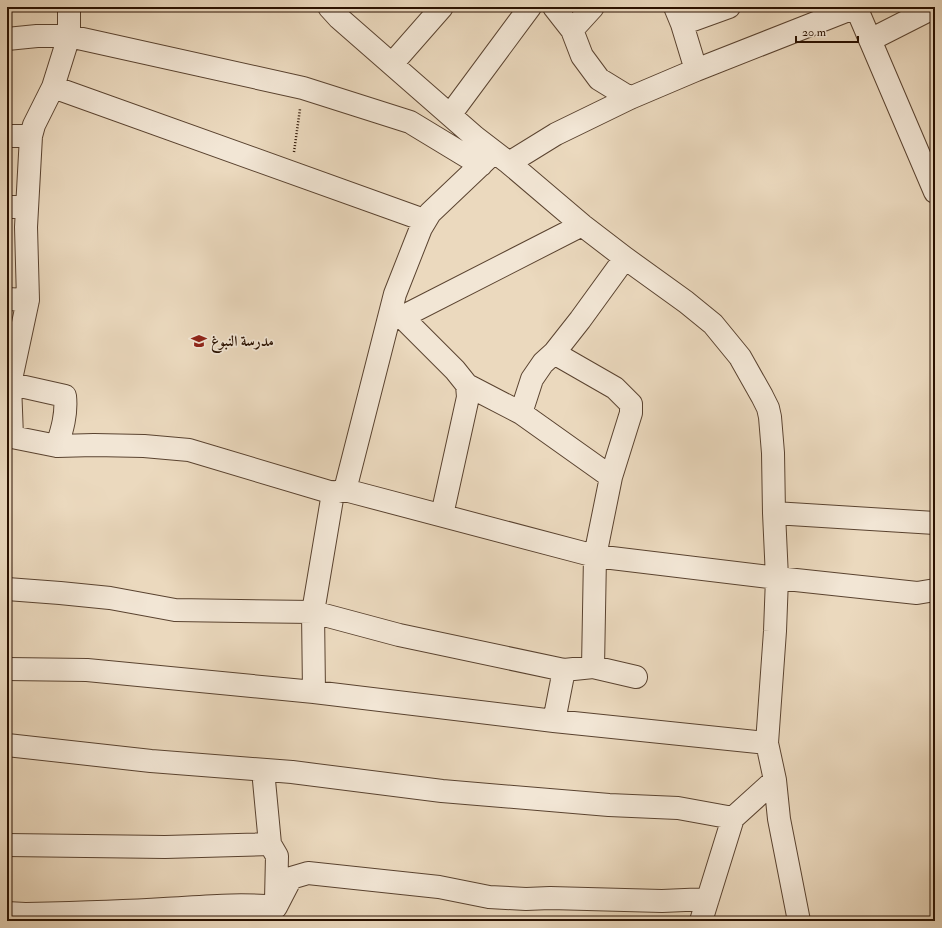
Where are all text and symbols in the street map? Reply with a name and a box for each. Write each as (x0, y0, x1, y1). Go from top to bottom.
scale bar (796, 18, 858, 44)
text: 20 m (802, 25, 827, 40)
school or university icon: مدرسة النبوغ (190, 332, 208, 350)
place label: مدرسة النبوغ (211, 332, 274, 353)

